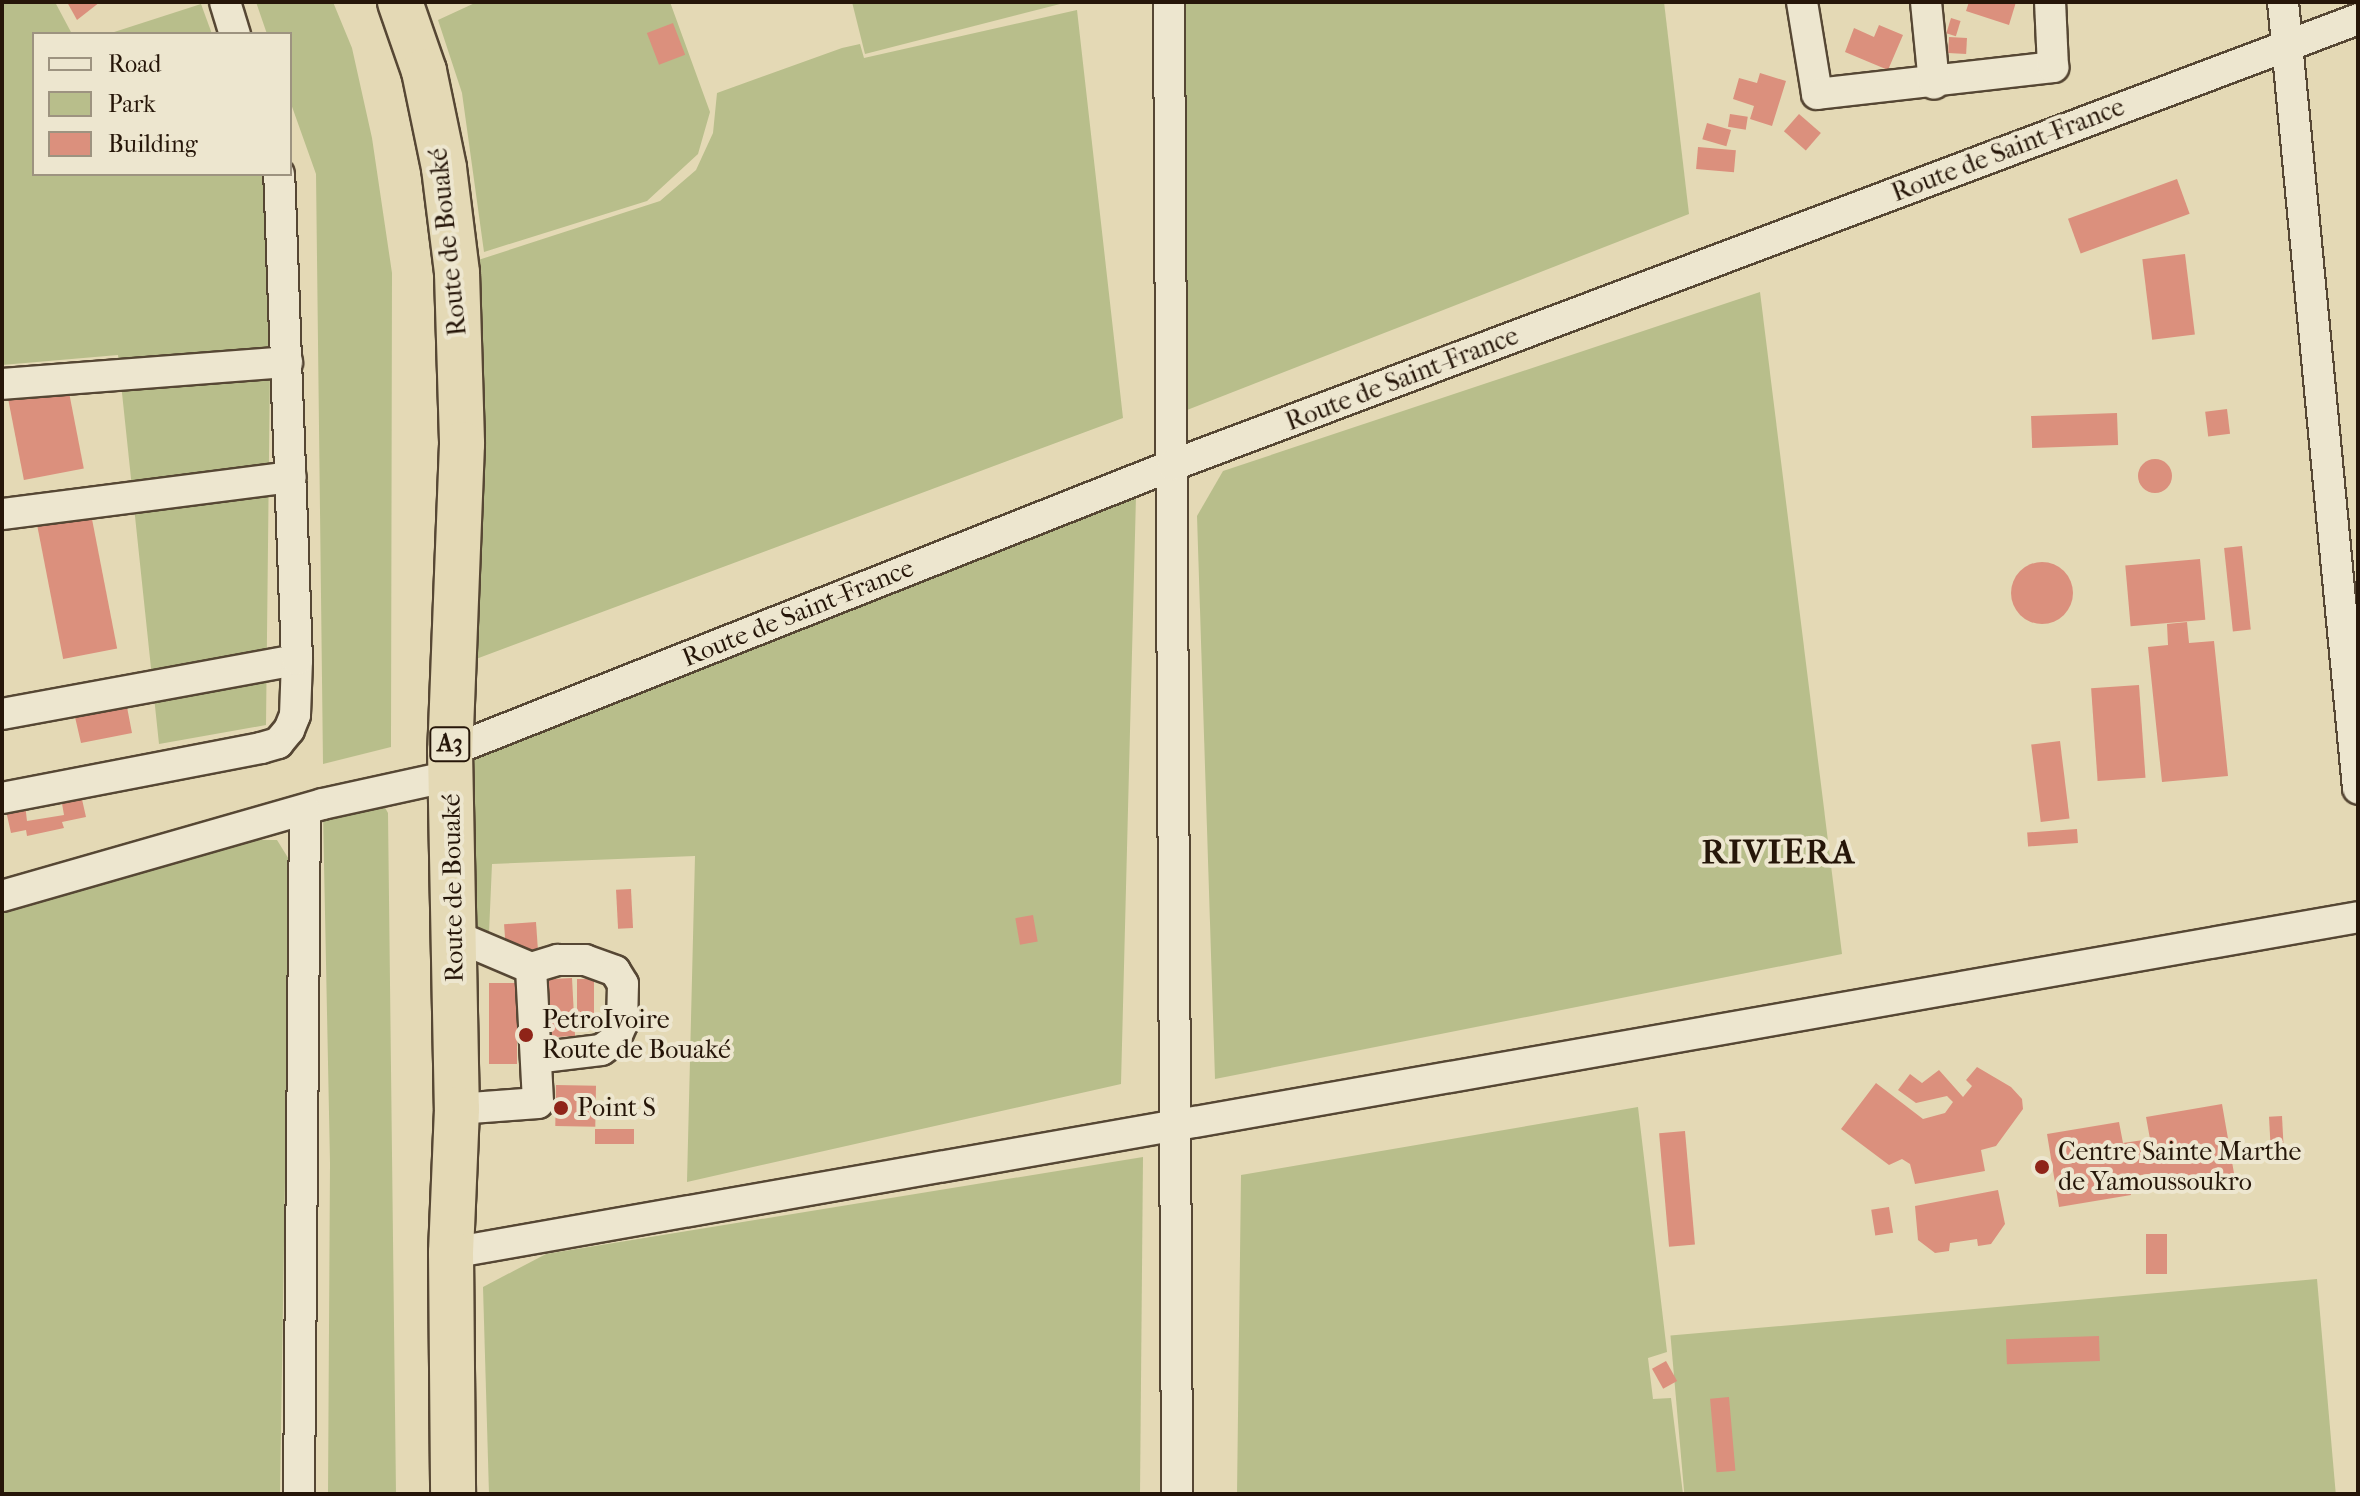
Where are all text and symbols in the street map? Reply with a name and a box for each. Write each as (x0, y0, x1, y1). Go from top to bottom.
legend (32, 32, 292, 176)
text: Road (108, 50, 161, 78)
text: Park (108, 90, 156, 118)
street label: Route de Saint-France (1887, 91, 2129, 209)
text: Building (108, 130, 198, 158)
street label: Route de Bouaké (423, 146, 473, 338)
street label: Route de Saint-France (1281, 320, 1523, 438)
street label: Route de Saint-France (678, 552, 918, 674)
road number: A3 (428, 724, 472, 764)
street label: Route de Bouaké (436, 793, 470, 983)
district label: RIVIERA (1702, 833, 1856, 873)
place label: PetroIvoire Route de Bouaké (542, 1004, 731, 1066)
marker: PetroIvoire Route de Bouaké (517, 1026, 535, 1044)
place label: Point S (577, 1092, 656, 1124)
marker: Point S (552, 1099, 570, 1117)
place label: Centre Sainte Marthe de Yamoussoukro (2058, 1136, 2301, 1198)
marker: Centre Sainte Marthe de Yamoussoukro (2033, 1158, 2051, 1176)

